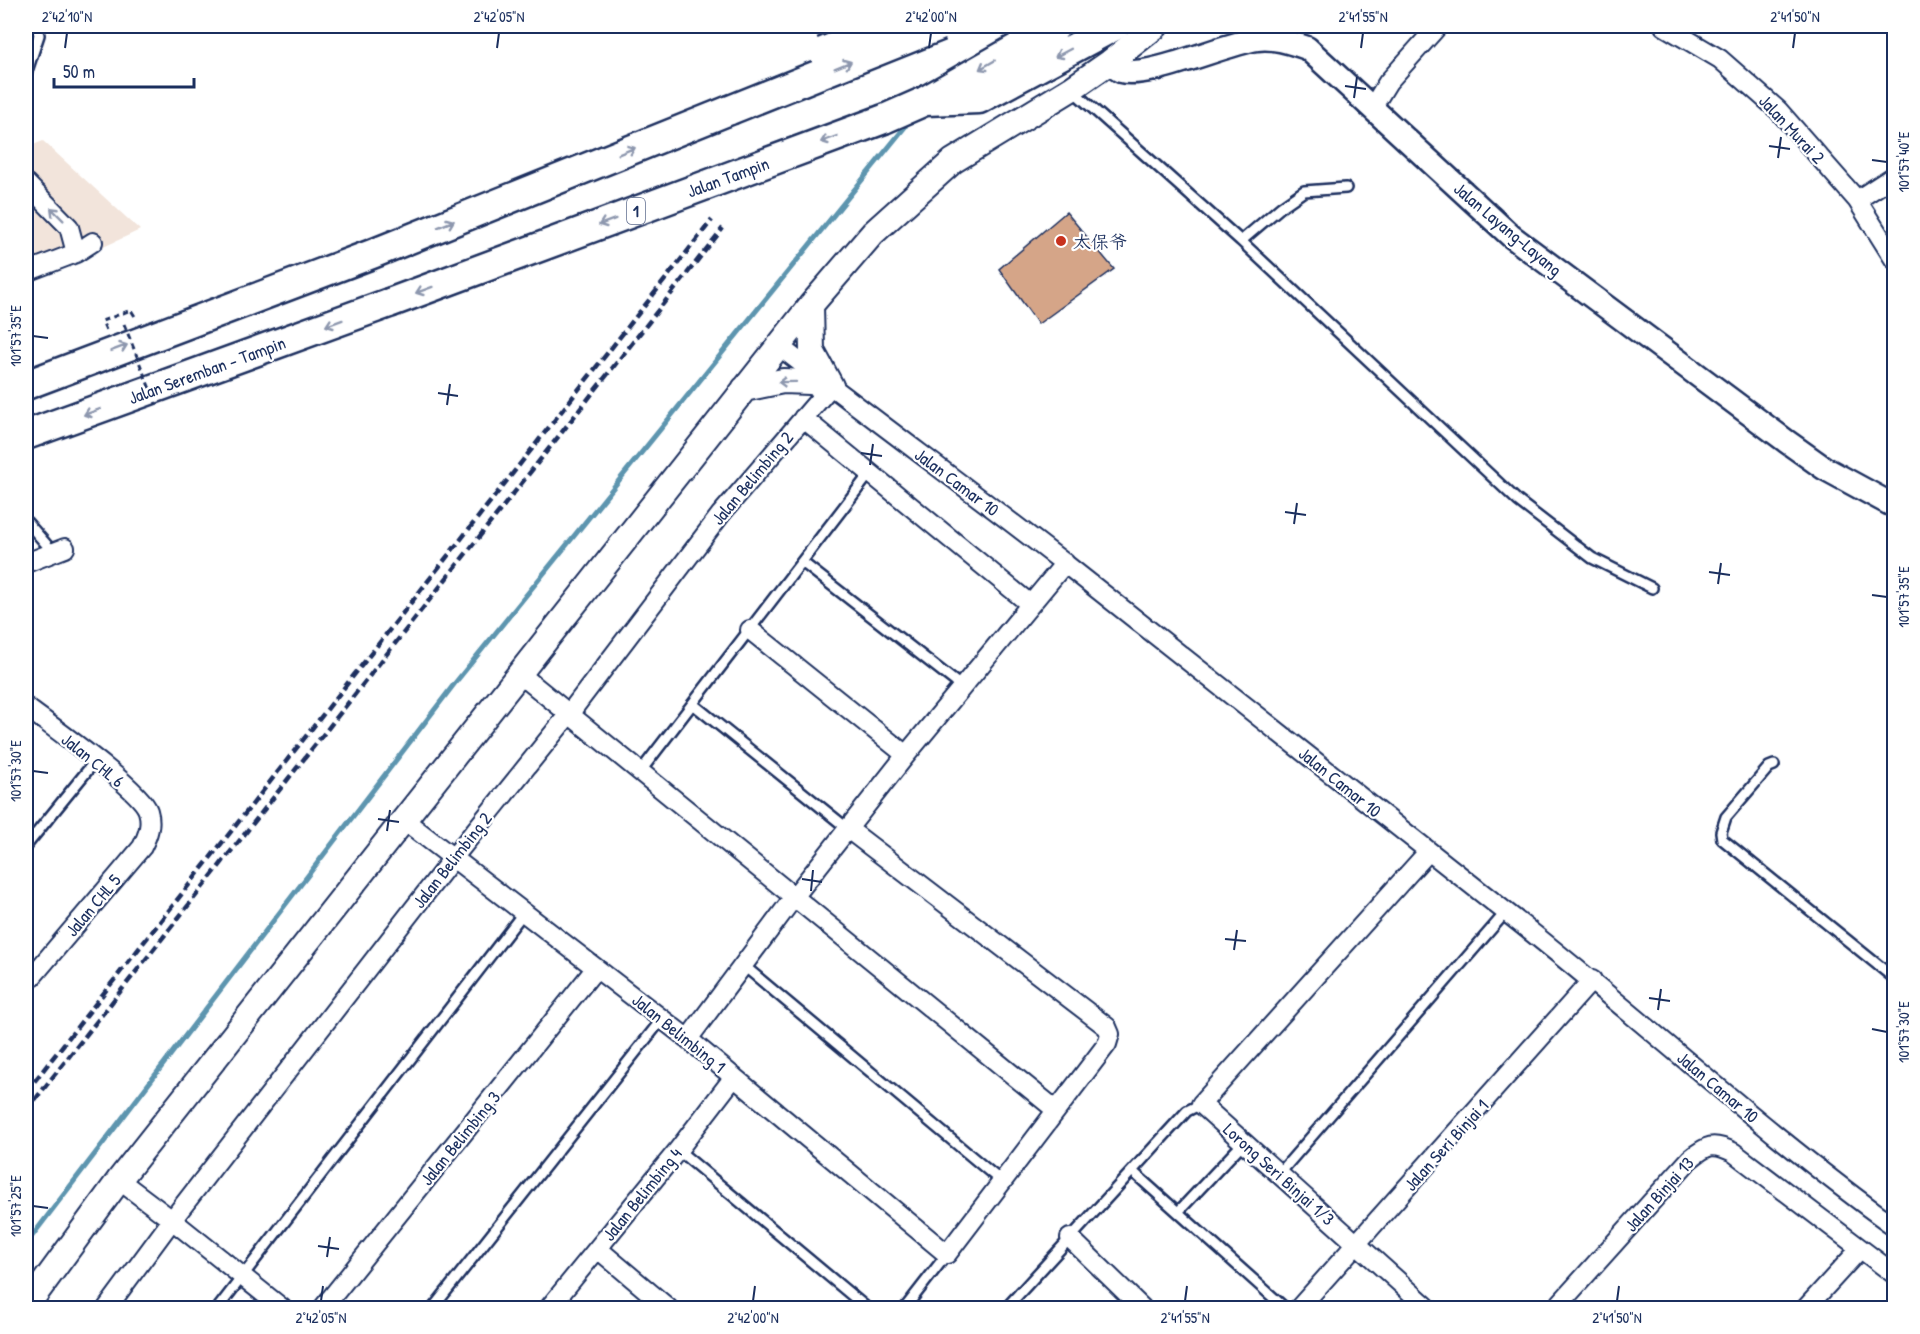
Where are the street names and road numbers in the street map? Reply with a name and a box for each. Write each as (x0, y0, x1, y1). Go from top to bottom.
street label: Jalan Murai 2 (1753, 89, 1831, 170)
street label: Jalan Tampin (684, 151, 772, 203)
street label: Jalan Layang-Layang (1449, 176, 1567, 282)
road number: 1 (627, 198, 645, 224)
street label: Jalan Seremban - Tampin (125, 330, 289, 410)
street label: Jalan Belimbing 2 (705, 425, 799, 530)
street label: Jalan Camar 10 (910, 442, 1004, 522)
street label: Jalan CHL 6 (56, 727, 130, 793)
street label: Jalan Camar 10 (1293, 741, 1387, 823)
street label: Jalan Belimbing 2 (407, 806, 498, 913)
street label: Jalan CHL 5 (59, 868, 127, 942)
street label: Jalan Belimbing 1 (627, 988, 731, 1078)
street label: Jalan Camar 10 (1672, 1045, 1764, 1129)
street label: Jalan Belimbing 3 (414, 1085, 506, 1191)
street label: Jalan Seri Binjai 1 (1398, 1094, 1494, 1196)
street label: Lorong Seri Binjai 1/3 (1218, 1117, 1340, 1231)
street label: Jalan Belimbing 4 (597, 1142, 688, 1246)
street label: Jalan Binjai 13 (1619, 1151, 1699, 1237)

